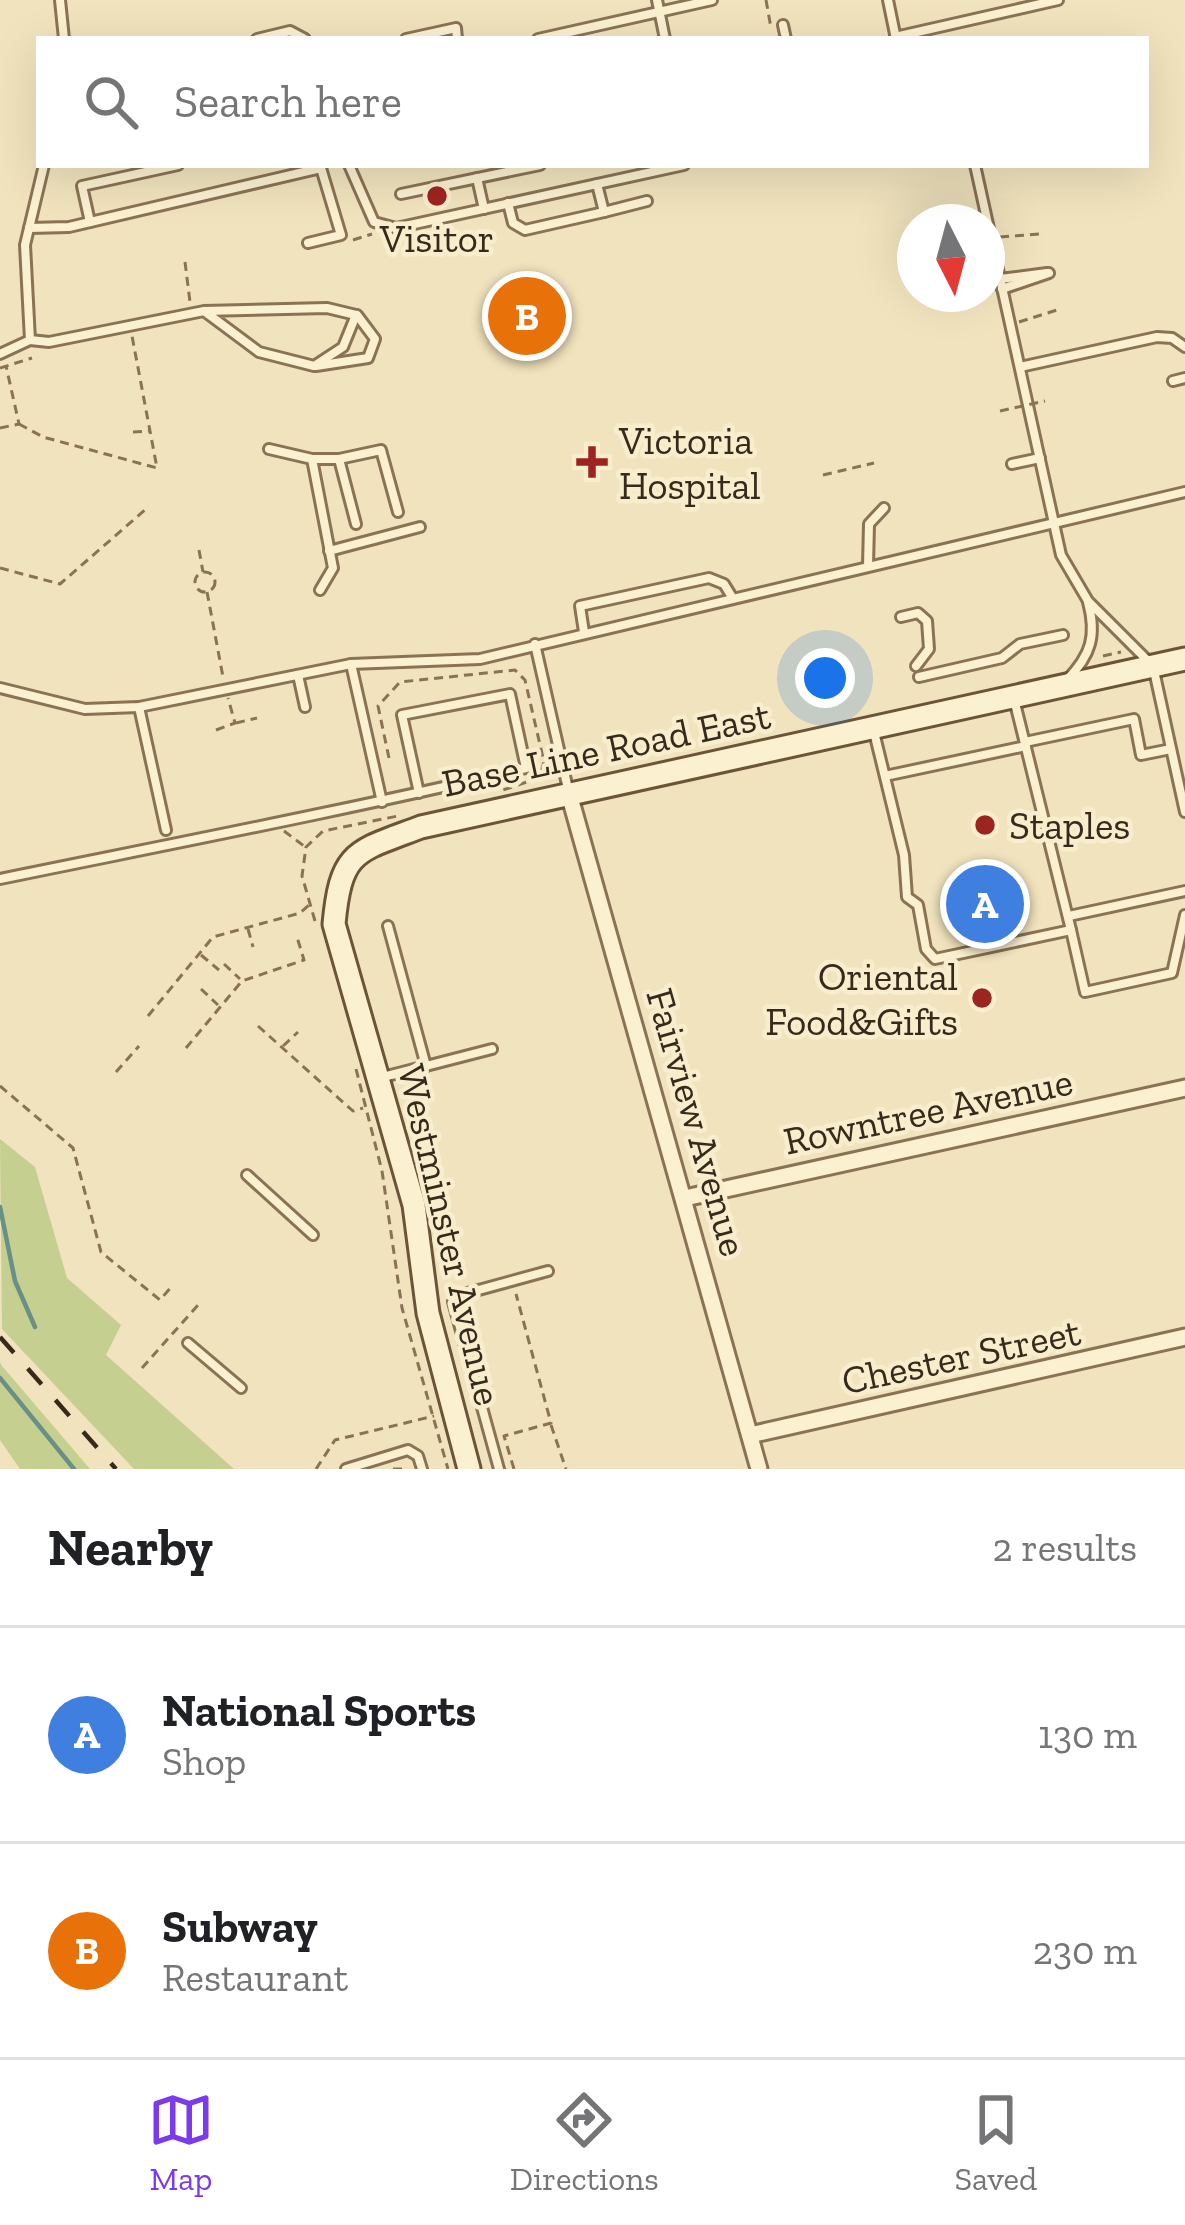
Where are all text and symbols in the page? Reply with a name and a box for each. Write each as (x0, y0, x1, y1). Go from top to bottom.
search box (36, 36, 1149, 168)
icon: search (78, 69, 144, 135)
text: Search here (174, 75, 402, 129)
marker: Visitor (424, 183, 450, 209)
north arrow (897, 204, 1005, 312)
place label: Visitor (379, 215, 494, 262)
pin: B (488, 271, 566, 361)
place label: Victoria Hospital (618, 417, 761, 509)
marker: Victoria Hospital (576, 446, 608, 478)
your location (795, 648, 855, 708)
street label: Base Line Road East (438, 691, 775, 807)
place label: Staples (1009, 802, 1130, 849)
marker: Staples (972, 812, 998, 838)
pin: A (946, 859, 1024, 949)
place label: Oriental Food&Gifts (765, 953, 958, 1045)
street label: Fairview Avenue (636, 983, 758, 1261)
marker: Oriental Food&Gifts (969, 985, 995, 1011)
street label: Rowntree Avenue (779, 1057, 1077, 1165)
street label: Westminster Avenue (388, 1060, 512, 1410)
street label: Chester Street (837, 1308, 1085, 1404)
text: Nearby (48, 1517, 213, 1578)
text: 2 results (992, 1524, 1137, 1571)
text: National Sports (162, 1684, 476, 1738)
text: A (74, 1711, 100, 1758)
text: 130 m (1038, 1711, 1137, 1758)
text: Shop (162, 1738, 246, 1785)
text: Subway (162, 1900, 318, 1954)
text: B (75, 1927, 99, 1974)
text: 230 m (1033, 1927, 1137, 1974)
text: Restaurant (162, 1954, 348, 2001)
tab: Map (148, 2087, 214, 2198)
tab: Directions (510, 2087, 659, 2198)
tab: Saved (954, 2087, 1037, 2198)

